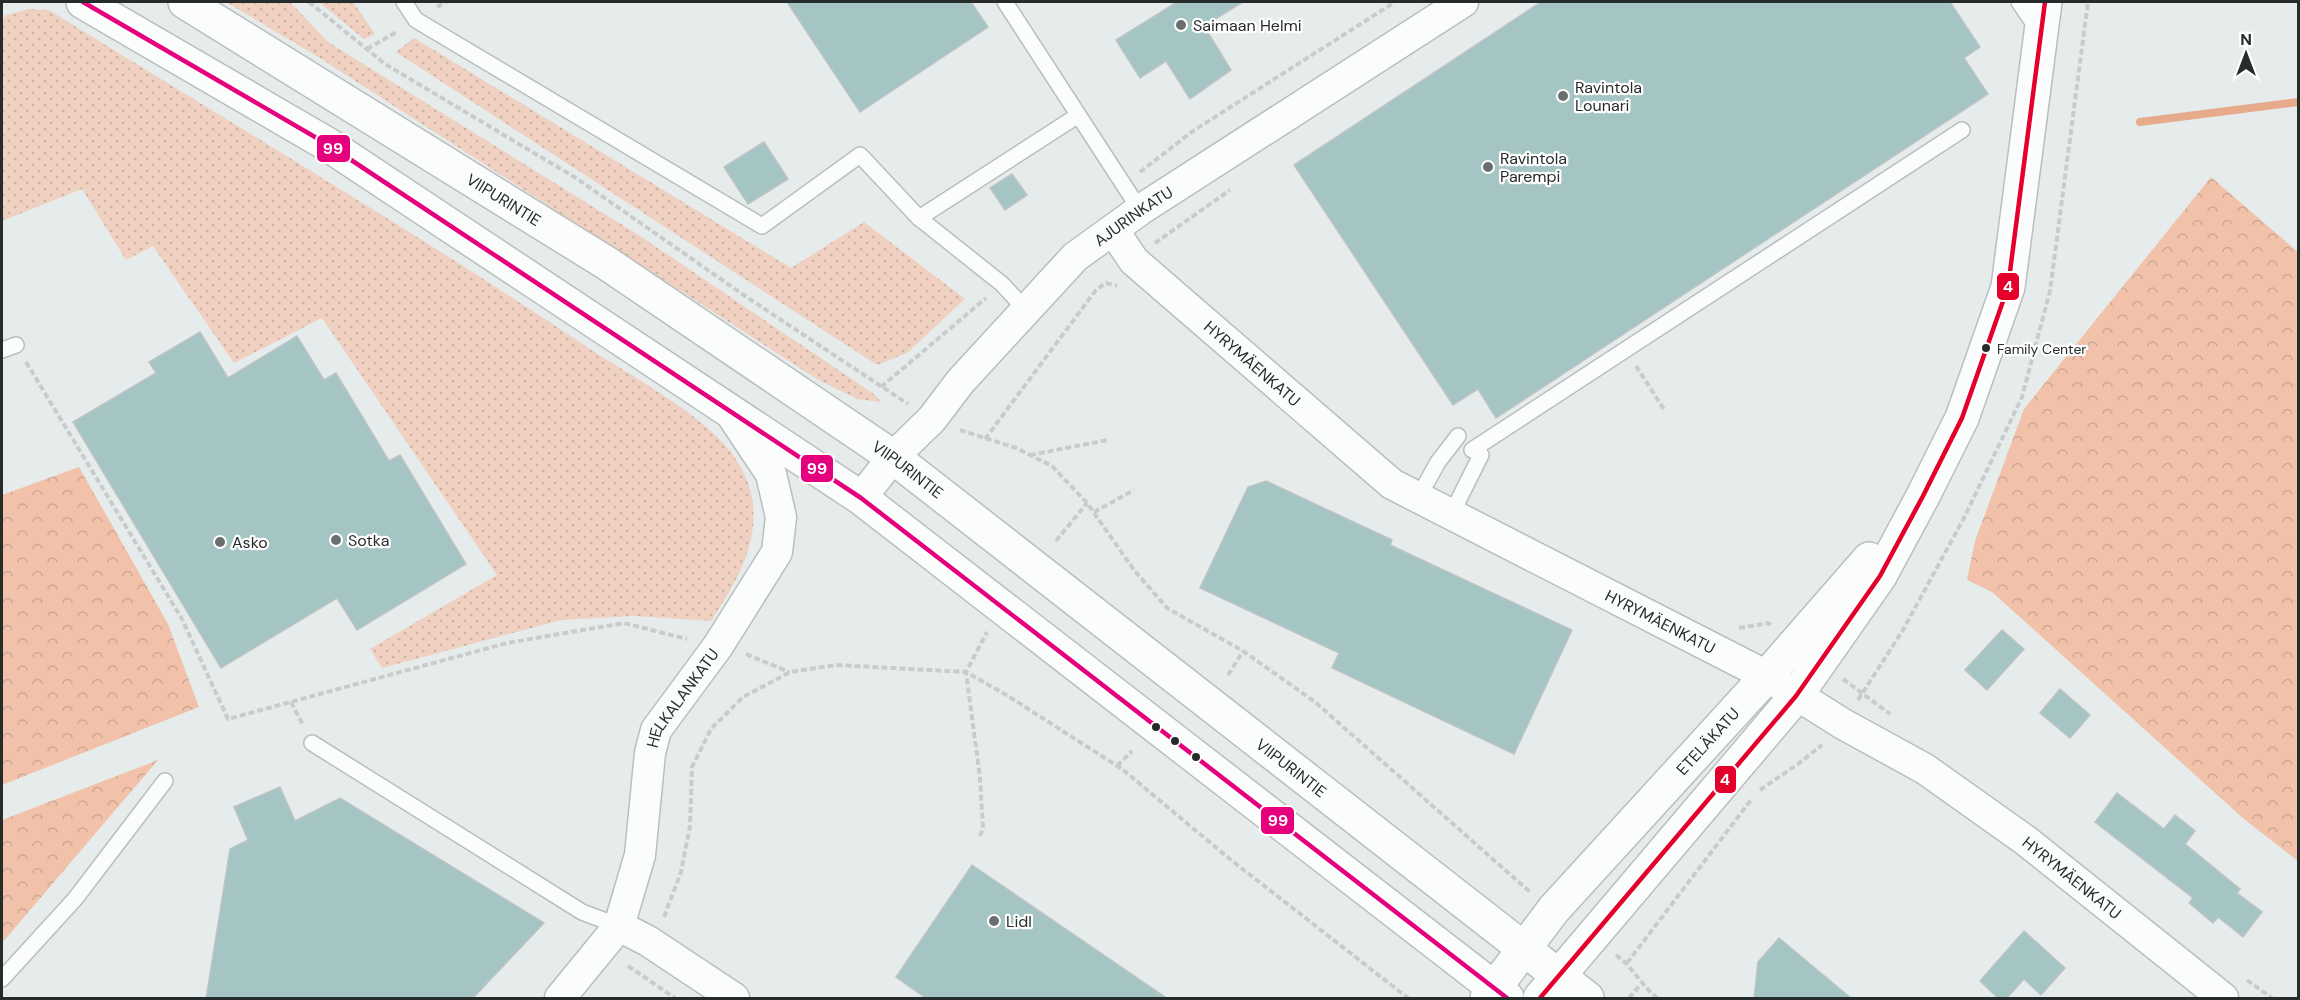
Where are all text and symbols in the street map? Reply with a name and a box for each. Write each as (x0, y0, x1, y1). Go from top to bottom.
place label: Saimaan Helmi (1193, 15, 1302, 36)
marker: Saimaan Helmi (1174, 18, 1188, 32)
north arrow (2216, 24, 2276, 84)
text: N (2240, 29, 2252, 50)
place label: Ravintola Lounari (1575, 77, 1642, 116)
marker: Ravintola Lounari (1556, 89, 1570, 103)
line badge: 99 (316, 134, 351, 163)
text: 99 (323, 138, 343, 159)
place label: Ravintola Parempi (1500, 148, 1567, 187)
marker: Ravintola Parempi (1481, 160, 1495, 174)
street label: VIIPURINTIE (462, 169, 545, 231)
street label: AJURINKATU (1090, 182, 1177, 251)
line badge: 4 (1996, 272, 2020, 301)
text: 4 (2003, 276, 2013, 297)
street label: HYRYMÄENKATU (1200, 316, 1305, 411)
place label: Family Center (1997, 340, 2087, 358)
marker: Family Center (1980, 342, 1992, 354)
street label: VIIPURINTIE (868, 436, 947, 503)
line badge: 99 (800, 454, 834, 483)
text: 99 (807, 458, 827, 479)
place label: Sotka (348, 530, 389, 551)
place label: Asko (232, 532, 268, 553)
marker: Sotka (329, 533, 343, 547)
marker: Asko (213, 535, 227, 549)
street label: HYRYMÄENKATU (1602, 585, 1719, 659)
street label: HELKALANKATU (642, 644, 724, 750)
street label: ETELÄKATU (1672, 703, 1744, 780)
unlabelled marker (1150, 721, 1162, 733)
street label: VIIPURINTIE (1252, 734, 1331, 802)
unlabelled marker (1169, 735, 1181, 747)
unlabelled marker (1190, 751, 1202, 763)
line badge: 4 (1714, 765, 1737, 794)
text: 4 (1720, 769, 1730, 790)
line badge: 99 (1260, 806, 1295, 835)
text: 99 (1268, 810, 1288, 831)
street label: HYRYMÄENKATU (2018, 832, 2126, 924)
place label: Lidl (1006, 911, 1032, 932)
marker: Lidl (987, 914, 1001, 928)

